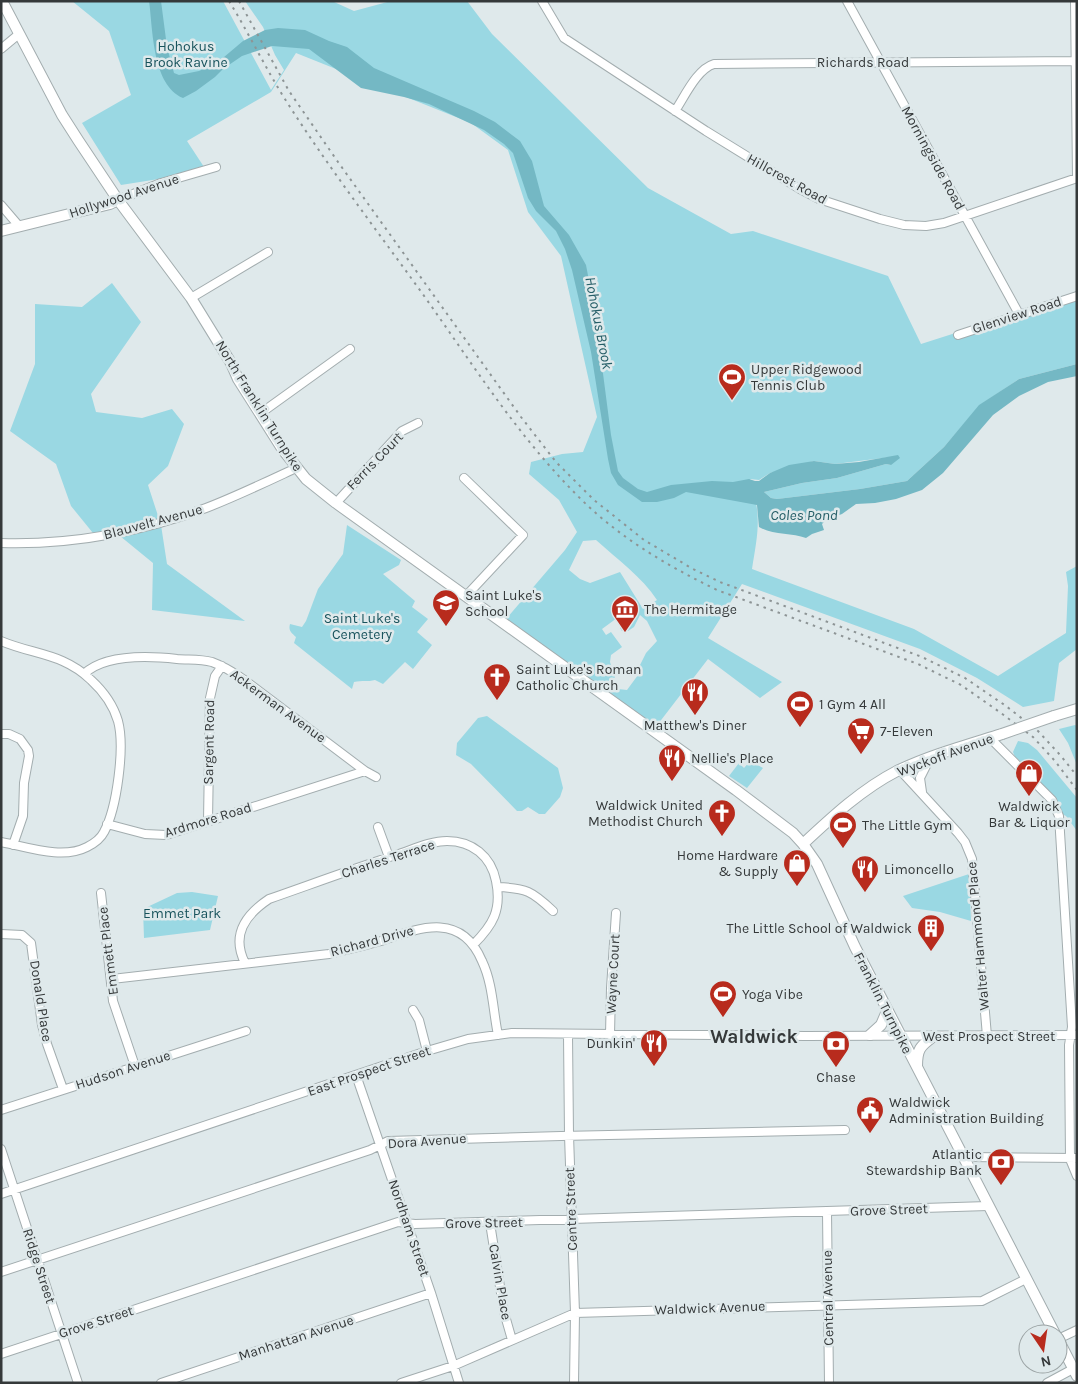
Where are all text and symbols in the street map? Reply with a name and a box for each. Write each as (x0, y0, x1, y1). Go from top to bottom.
park label: Hohokus Brook Ravine (144, 38, 228, 71)
street label: Richards Road (817, 54, 909, 71)
street label: Morningside Road (897, 103, 969, 213)
street label: Hillcrest Road (744, 150, 830, 208)
street label: Hollywood Avenue (67, 170, 181, 222)
water label: Hohokus Brook (581, 275, 617, 371)
street label: Glenview Road (970, 293, 1064, 337)
street label: North Franklin Turnpike (212, 337, 306, 475)
place label: Upper Ridgewood Tennis Club (751, 361, 862, 394)
sports icon: Upper Ridgewood Tennis Club (717, 362, 747, 401)
street label: Ferris Court (343, 428, 407, 494)
street label: Blauvelt Avenue (102, 501, 204, 543)
water label: Coles Pond (770, 506, 838, 524)
place label: Saint Luke's School (465, 587, 542, 620)
school or university icon: Saint Luke's School (431, 588, 461, 627)
museum icon: The Hermitage (610, 594, 640, 633)
place label: The Hermitage (644, 601, 737, 618)
park label: Saint Luke's Cemetery (324, 610, 400, 643)
place label: Saint Luke's Roman Catholic Church (516, 661, 642, 694)
church icon: Saint Luke's Roman Catholic Church (482, 662, 512, 701)
street label: Ackerman Avenue (227, 666, 329, 746)
restaurant icon: Matthew's Diner (680, 677, 710, 716)
sports icon: 1 Gym 4 All (785, 689, 815, 728)
place label: 1 Gym 4 All (819, 696, 886, 713)
street label: Sargent Road (200, 699, 218, 785)
supermarket icon: 7-Eleven (846, 716, 876, 755)
place label: Matthew's Diner (644, 717, 747, 734)
place label: 7-Eleven (880, 723, 933, 740)
street label: Wyckoff Avenue (895, 730, 995, 780)
restaurant icon: Nellie's Place (657, 743, 687, 782)
place label: Nellie's Place (691, 750, 773, 767)
shop icon: Waldwick Bar & Liquor (1014, 758, 1044, 797)
place label: Waldwick United Methodist Church (588, 797, 703, 830)
church icon: Waldwick United Methodist Church (707, 798, 737, 837)
place label: Waldwick Bar & Liquor (988, 798, 1070, 831)
street label: Ardmore Road (163, 799, 253, 841)
sports icon: The Little Gym (828, 810, 858, 849)
place label: The Little Gym (862, 817, 952, 834)
street label: Charles Terrace (339, 836, 437, 882)
place label: Home Hardware & Supply (677, 847, 778, 880)
shop icon: Home Hardware & Supply (782, 848, 812, 887)
restaurant icon: Limoncello (850, 854, 880, 893)
place label: Limoncello (884, 861, 954, 878)
street label: Walter Hammond Place (963, 861, 993, 1011)
park label: Emmet Park (143, 905, 221, 922)
street label: Emmett Place (94, 906, 122, 996)
building icon: The Little School of Waldwick (916, 913, 946, 952)
place label: The Little School of Waldwick (726, 920, 912, 937)
street label: Richard Drive (328, 922, 416, 960)
street label: Wayne Court (602, 933, 624, 1015)
street label: Franklin Turnpike (850, 949, 916, 1057)
street label: Donald Place (26, 959, 56, 1043)
sports icon: Yoga Vibe (708, 979, 738, 1018)
place label: Yoga Vibe (742, 986, 803, 1003)
district label: Waldwick (710, 1026, 798, 1048)
restaurant icon: Dunkin' (639, 1028, 669, 1067)
street label: West Prospect Street (923, 1028, 1055, 1045)
bank icon: Chase (821, 1029, 851, 1068)
place label: Dunkin' (586, 1035, 635, 1052)
street label: East Prospect Street (305, 1042, 433, 1100)
street label: Hudson Avenue (73, 1047, 173, 1093)
place label: Chase (816, 1069, 856, 1086)
place label: Waldwick Administration Building (889, 1094, 1044, 1127)
public building icon: Waldwick Administration Building (855, 1095, 885, 1134)
street label: Dora Avenue (387, 1130, 467, 1152)
place label: Atlantic Stewardship Bank (866, 1146, 982, 1179)
bank icon: Atlantic Stewardship Bank (986, 1147, 1016, 1186)
street label: Centre Street (561, 1167, 581, 1251)
street label: Nordham Street (384, 1177, 434, 1279)
street label: Grove Street (850, 1200, 928, 1220)
street label: Grove Street (445, 1214, 523, 1232)
street label: Ridge Street (19, 1226, 59, 1306)
street label: Calvin Place (485, 1243, 515, 1321)
street label: Central Avenue (819, 1250, 837, 1346)
street label: Waldwick Avenue (654, 1298, 766, 1318)
street label: Grove Street (56, 1302, 136, 1342)
street label: Manhattan Avenue (236, 1311, 356, 1365)
north arrow (1018, 1324, 1068, 1374)
text: N (1039, 1352, 1053, 1371)

